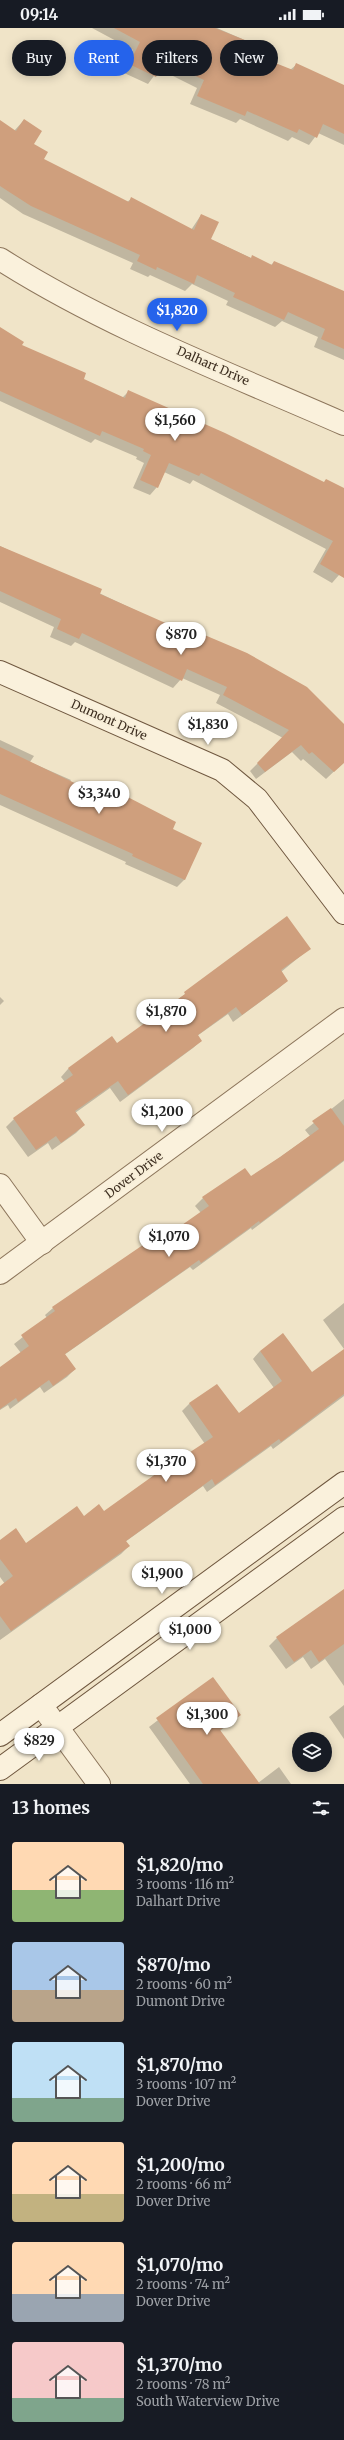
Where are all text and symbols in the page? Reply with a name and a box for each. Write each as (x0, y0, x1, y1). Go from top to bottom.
text: 09:14 (20, 5, 58, 24)
chip: Buy (12, 40, 66, 76)
chip: Rent (74, 40, 134, 76)
chip: Filters (142, 40, 212, 76)
chip: New (220, 40, 278, 76)
pin: $1,820 (144, 298, 210, 332)
text: $1,820 (156, 302, 198, 319)
street label: Dalhart Drive (175, 343, 252, 388)
pin: $1,560 (142, 408, 208, 442)
text: $1,560 (154, 412, 196, 429)
pin: $870 (157, 622, 205, 656)
text: $870 (165, 626, 197, 643)
street label: Dumont Drive (69, 696, 150, 743)
pin: $1,830 (175, 712, 241, 746)
text: $1,830 (187, 716, 229, 733)
pin: $3,340 (66, 781, 132, 815)
text: $3,340 (77, 785, 121, 802)
pin: $1,870 (133, 999, 199, 1033)
text: $1,870 (145, 1003, 187, 1020)
pin: $1,200 (129, 1099, 195, 1133)
text: $1,200 (140, 1103, 184, 1120)
street label: Dover Drive (102, 1148, 166, 1201)
pin: $1,070 (136, 1224, 202, 1258)
text: $1,070 (148, 1228, 190, 1245)
pin: $1,370 (133, 1449, 199, 1483)
text: $1,370 (146, 1453, 187, 1470)
pin: $1,900 (129, 1561, 195, 1595)
text: $1,900 (141, 1565, 183, 1582)
pin: $1,000 (157, 1617, 223, 1651)
text: $1,000 (168, 1621, 212, 1638)
pin: $1,300 (174, 1702, 240, 1736)
text: $1,300 (186, 1706, 228, 1723)
pin: $829 (15, 1728, 63, 1762)
text: $829 (23, 1732, 55, 1749)
map controls (292, 1732, 332, 1772)
button: layers (292, 1732, 332, 1772)
text: 13 homes (12, 1797, 90, 1819)
icon: filters (310, 1797, 332, 1819)
text: $1,820/mo (136, 1854, 223, 1876)
icon: home (44, 1858, 92, 1906)
text: 3 rooms · 116 m² (136, 1876, 234, 1893)
text: Dalhart Drive (136, 1893, 220, 1910)
text: $870/mo (136, 1954, 210, 1976)
icon: home (44, 1958, 92, 2006)
text: 2 rooms · 60 m² (136, 1976, 232, 1993)
text: Dumont Drive (136, 1993, 225, 2010)
text: $1,870/mo (136, 2054, 223, 2076)
icon: home (44, 2058, 92, 2106)
text: 3 rooms · 107 m² (136, 2076, 236, 2093)
text: Dover Drive (136, 2093, 210, 2110)
text: $1,200/mo (136, 2154, 225, 2176)
icon: home (44, 2158, 92, 2206)
text: 2 rooms · 66 m² (136, 2176, 231, 2193)
text: Dover Drive (136, 2193, 210, 2210)
text: $1,070/mo (136, 2254, 223, 2276)
icon: home (44, 2258, 92, 2306)
text: 2 rooms · 74 m² (136, 2276, 230, 2293)
text: Dover Drive (136, 2293, 210, 2310)
text: $1,370/mo (136, 2354, 222, 2376)
icon: home (44, 2358, 92, 2406)
text: 2 rooms · 78 m² (136, 2376, 230, 2393)
text: South Waterview Drive (136, 2393, 279, 2410)

